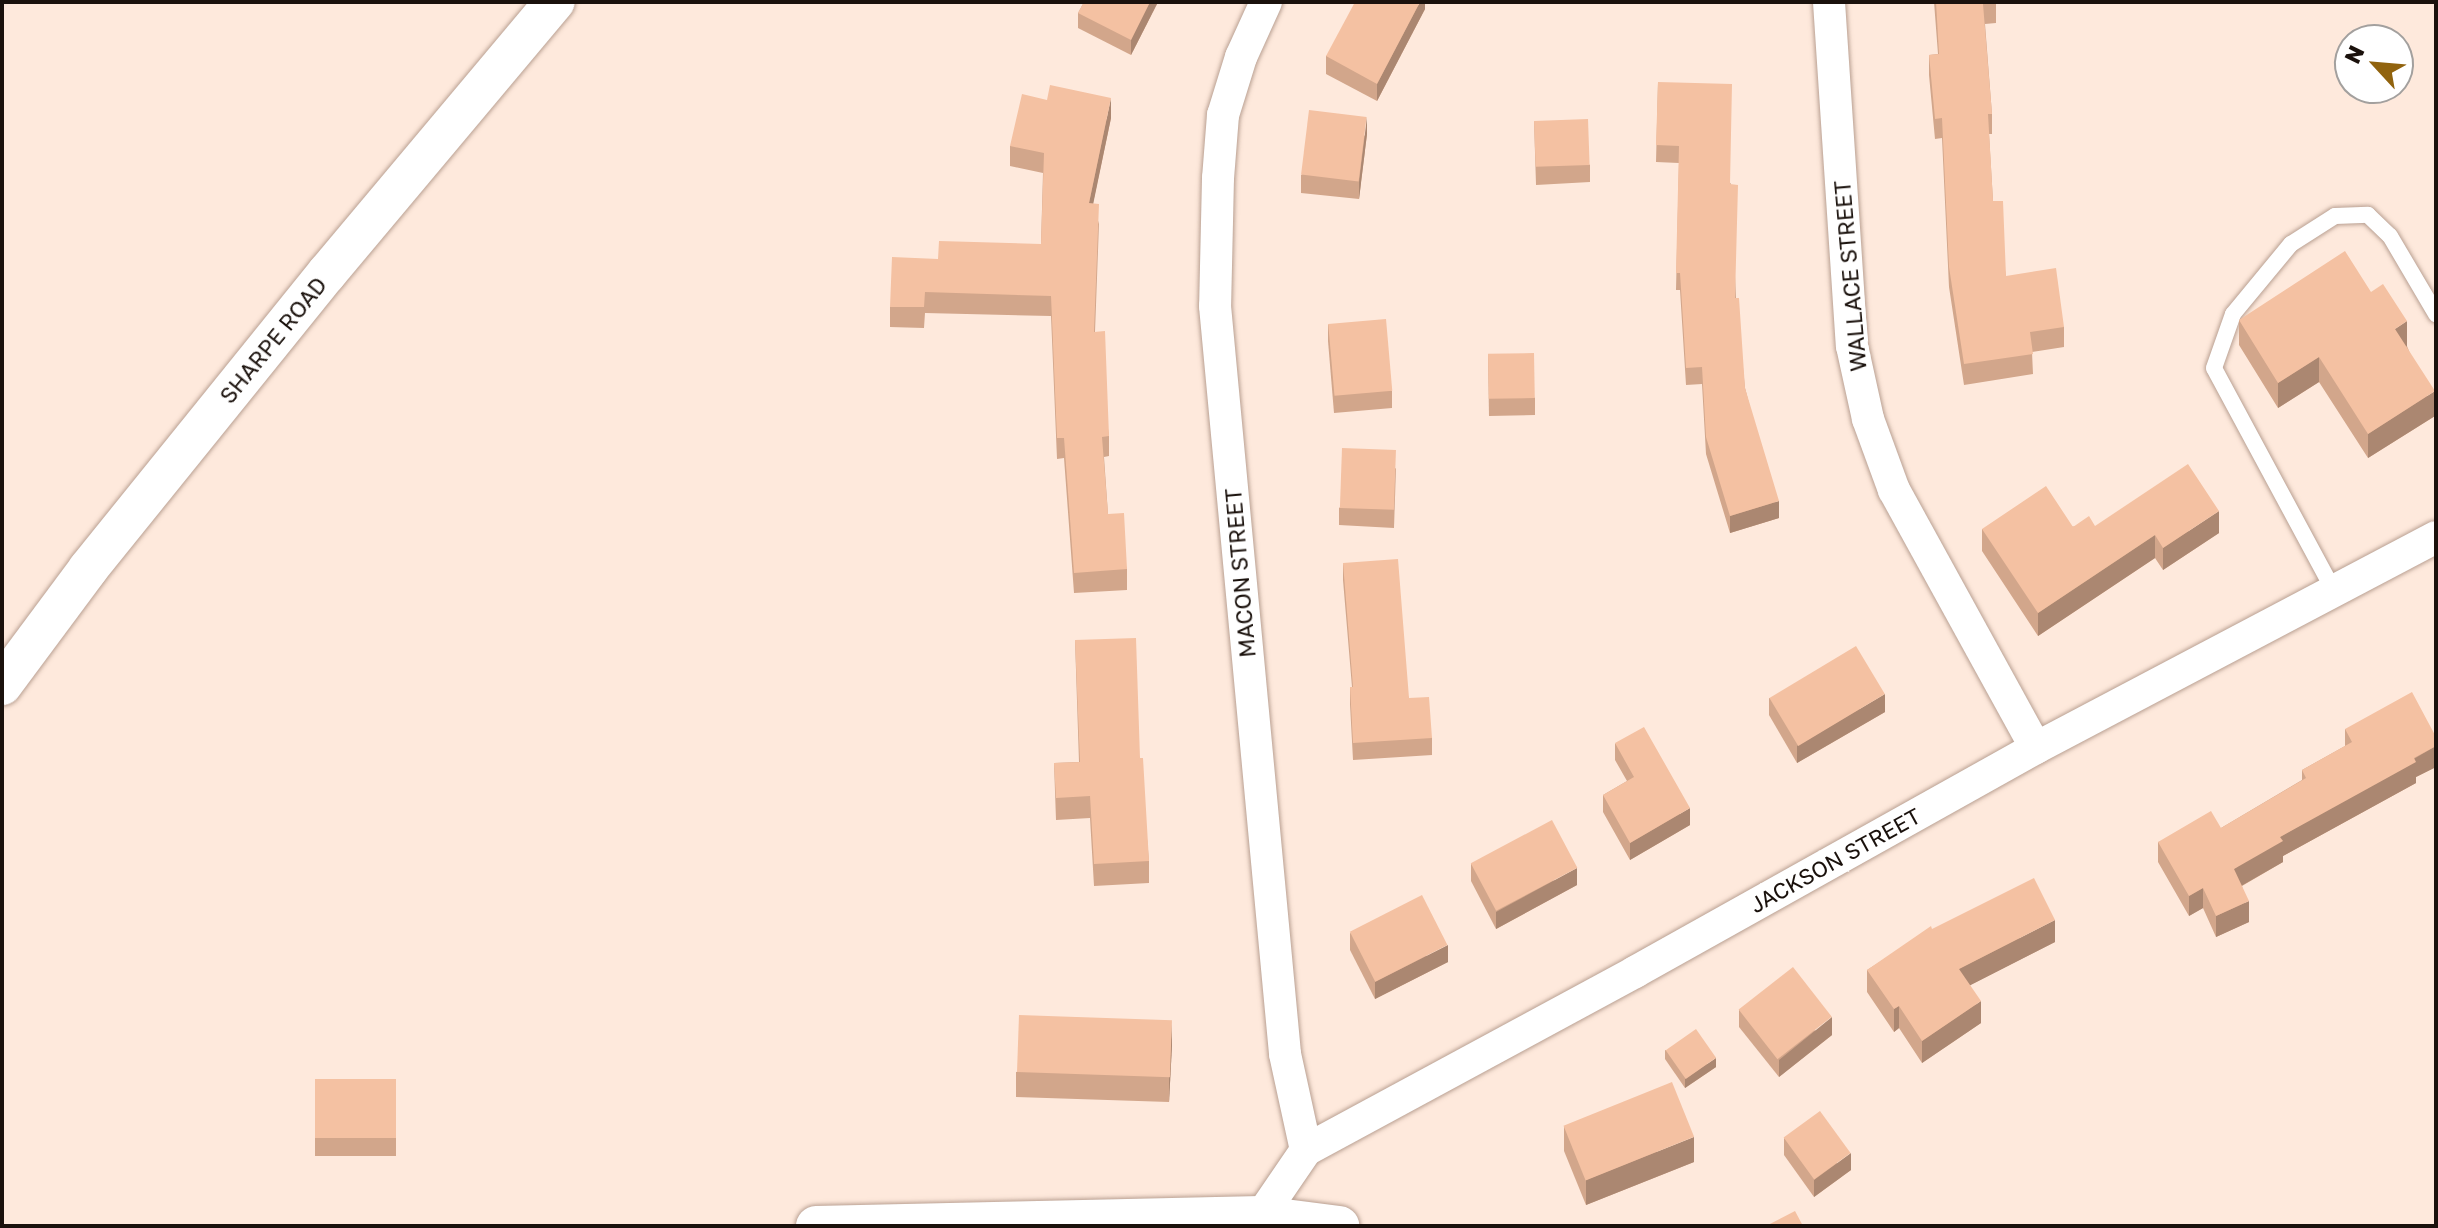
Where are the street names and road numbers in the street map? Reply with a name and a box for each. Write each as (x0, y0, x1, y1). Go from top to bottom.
street label: WALLACE STREET (1828, 179, 1872, 373)
street label: SHARPE ROAD (214, 272, 332, 408)
street label: MACON STREET (1219, 487, 1261, 659)
street label: JACKSON STREET (1745, 802, 1925, 918)

